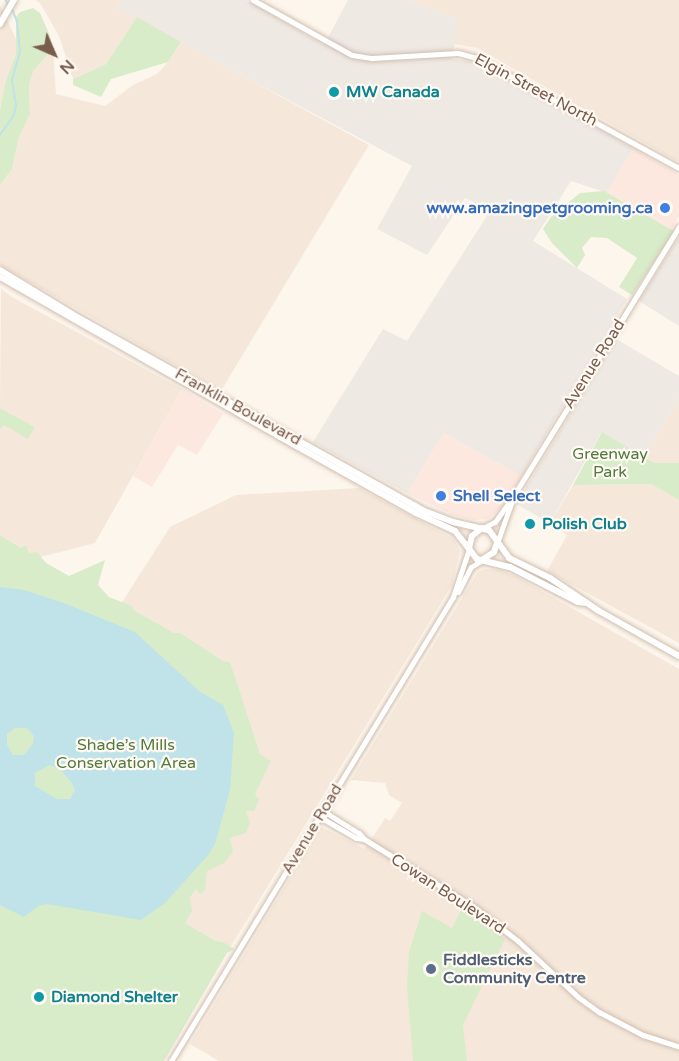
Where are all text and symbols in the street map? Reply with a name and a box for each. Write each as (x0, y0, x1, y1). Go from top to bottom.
north arrow (24, 24, 84, 84)
street label: Elgin Street North (471, 50, 601, 130)
text: N (55, 55, 78, 78)
place label: MW Canada (346, 82, 440, 102)
marker: MW Canada (327, 85, 341, 99)
place label: www.amazingpetgrooming.ca (426, 198, 653, 218)
marker: www.amazingpetgrooming.ca (658, 201, 672, 215)
street label: Avenue Road (559, 316, 629, 412)
street label: Franklin Boulevard (171, 364, 305, 450)
park label: Greenway Park (572, 444, 648, 482)
place label: Shell Select (453, 486, 540, 506)
marker: Shell Select (434, 489, 448, 503)
place label: Polish Club (542, 514, 627, 534)
marker: Polish Club (523, 517, 537, 531)
park label: Shade’s Mills Conservation Area (56, 735, 196, 773)
street label: Avenue Road (278, 780, 346, 878)
street label: Cowan Boulevard (387, 850, 509, 938)
place label: Fiddlesticks Community Centre (443, 950, 586, 988)
marker: Fiddlesticks Community Centre (424, 962, 438, 976)
place label: Diamond Shelter (51, 987, 178, 1007)
marker: Diamond Shelter (32, 990, 46, 1004)

